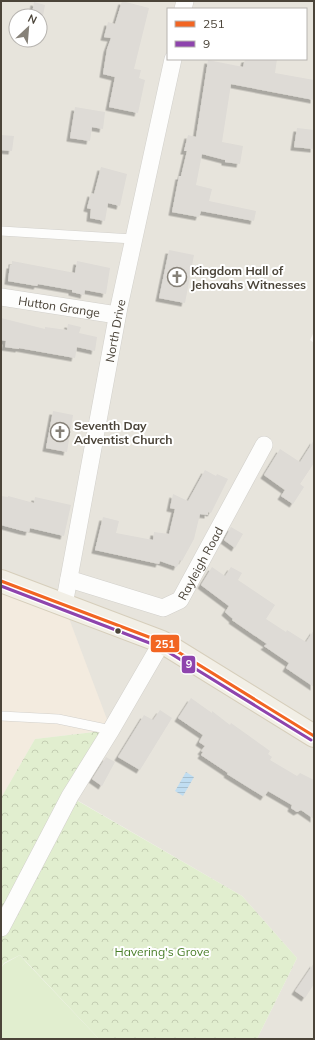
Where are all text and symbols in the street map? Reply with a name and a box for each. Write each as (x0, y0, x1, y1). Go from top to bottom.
north arrow (8, 8, 48, 48)
legend (167, 8, 307, 60)
text: N (26, 11, 39, 27)
text: 251 (203, 16, 225, 31)
text: 9 (203, 36, 210, 51)
place label: Kingdom Hall of Jehovahs Witnesses (191, 263, 306, 292)
church icon: Kingdom Hall of Jehovahs Witnesses (166, 266, 188, 288)
street label: Hutton Grange (17, 292, 101, 320)
street label: North Drive (101, 298, 128, 363)
place label: Seventh Day Adventist Church (74, 418, 173, 447)
church icon: Seventh Day Adventist Church (49, 421, 71, 443)
street label: Rayleigh Road (174, 524, 226, 602)
unlabelled marker (113, 626, 123, 636)
line badge: 251 (150, 634, 180, 653)
text: 251 (155, 637, 175, 651)
line badge: 9 (181, 655, 196, 674)
text: 9 (186, 657, 193, 671)
park label: Havering's Grove (115, 944, 210, 959)

